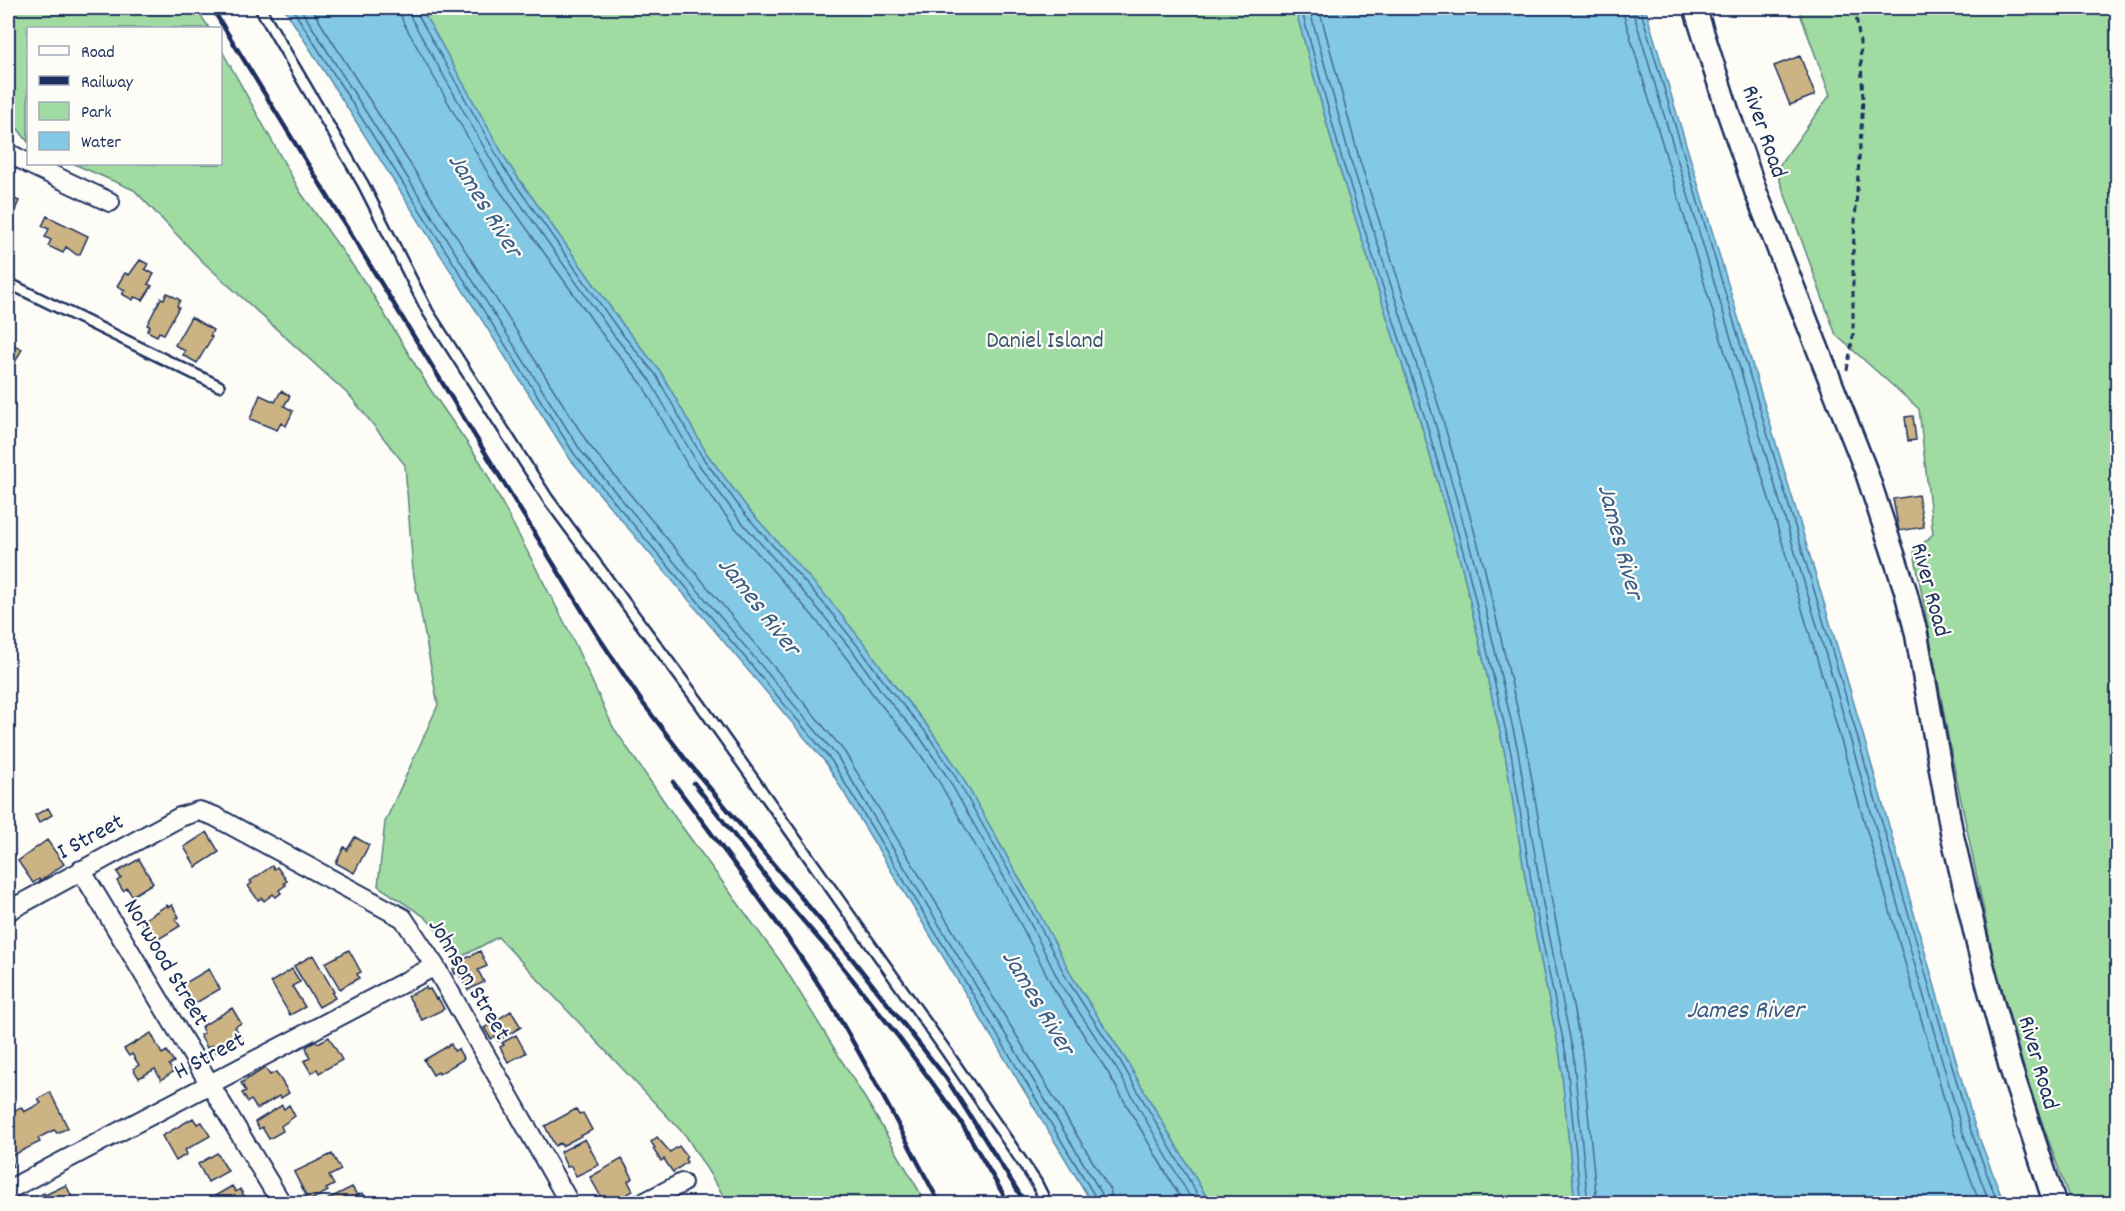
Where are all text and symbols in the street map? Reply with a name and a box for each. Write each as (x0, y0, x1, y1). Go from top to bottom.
legend (27, 27, 222, 165)
text: Road (81, 41, 115, 66)
text: Railway (81, 71, 134, 96)
street label: River Road (1731, 81, 1795, 183)
text: Park (81, 101, 112, 126)
text: Water (81, 131, 121, 156)
water label: James River (437, 146, 533, 268)
park label: Daniel Island (986, 325, 1104, 359)
water label: James River (1586, 481, 1653, 607)
street label: River Road (1900, 539, 1958, 641)
water label: James River (707, 549, 811, 667)
street label: I Street (52, 806, 131, 870)
street label: Norwood Street (114, 893, 217, 1033)
street label: Johnson Street (418, 912, 518, 1048)
water label: James River (991, 943, 1085, 1066)
water label: James River (1686, 993, 1807, 1030)
street label: River Road (2007, 1012, 2067, 1114)
street label: H Street (168, 1024, 252, 1090)

